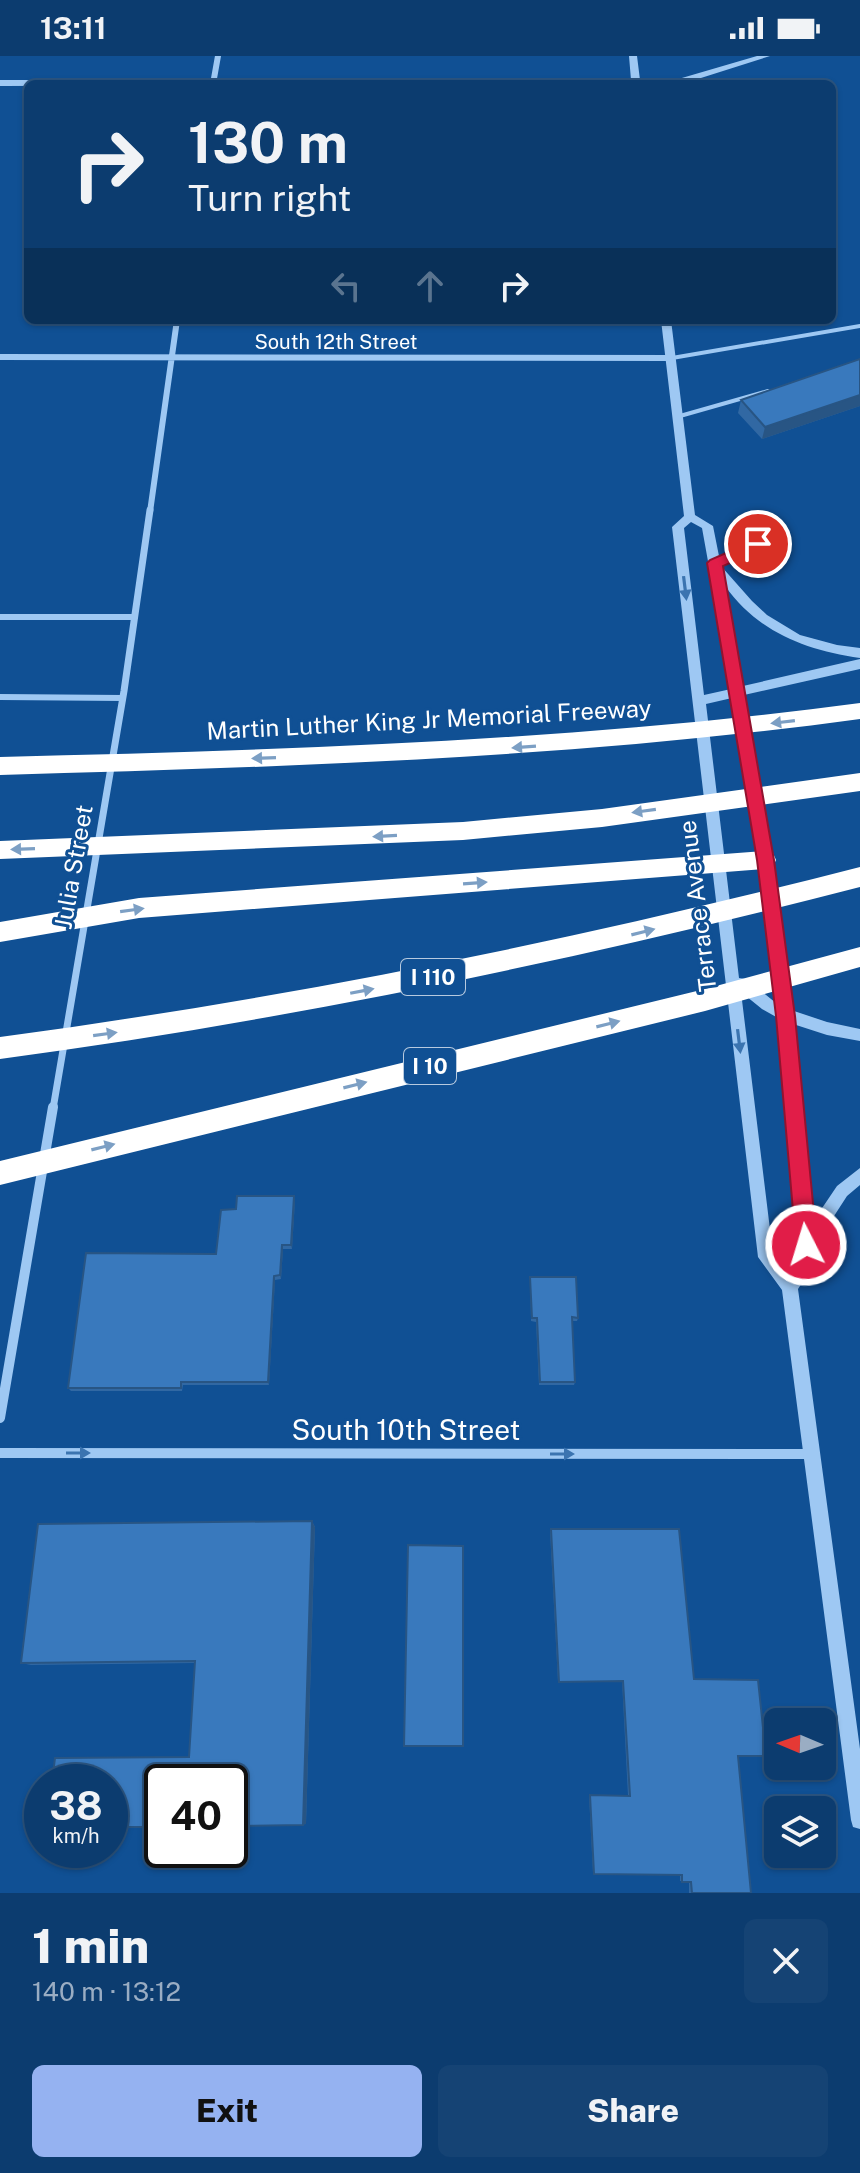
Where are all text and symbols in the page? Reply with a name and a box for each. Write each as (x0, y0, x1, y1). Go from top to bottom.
text: 13:11 (40, 10, 107, 46)
text: 130 m (188, 110, 348, 176)
icon: right (56, 112, 160, 216)
text: Turn right (188, 177, 351, 219)
icon: left (324, 264, 368, 308)
icon: ahead (408, 264, 452, 308)
icon: right (492, 264, 536, 308)
street label: South 12th Street (254, 330, 418, 354)
pin (724, 510, 792, 578)
icon: arrive (736, 522, 780, 566)
one-way arrow (679, 576, 692, 601)
street label: Martin Luther King Jr Memorial Freeway (206, 693, 652, 745)
one-way arrow (770, 715, 795, 728)
one-way arrow (511, 741, 536, 754)
one-way arrow (251, 751, 276, 764)
street label: Julia Street (48, 802, 98, 931)
one-way arrow (631, 805, 656, 818)
street label: Terrace Avenue (673, 819, 721, 993)
one-way arrow (372, 829, 397, 842)
one-way arrow (10, 843, 35, 856)
one-way arrow (463, 876, 488, 889)
one-way arrow (120, 903, 145, 916)
one-way arrow (631, 925, 656, 938)
road number: I 110 (401, 959, 465, 995)
one-way arrow (349, 985, 374, 997)
one-way arrow (595, 1017, 620, 1029)
one-way arrow (93, 1027, 118, 1040)
one-way arrow (733, 1029, 746, 1054)
road number: I 10 (404, 1048, 456, 1084)
one-way arrow (343, 1078, 368, 1091)
one-way arrow (90, 1140, 115, 1153)
position arrow (764, 1203, 848, 1287)
street label: South 10th Street (292, 1413, 520, 1446)
one-way arrow (66, 1447, 91, 1459)
one-way arrow (550, 1448, 575, 1460)
north arrow (764, 1708, 836, 1780)
map controls (764, 1708, 836, 1868)
speed limit sign: 40 (144, 1764, 248, 1868)
text: 38 (49, 1782, 103, 1829)
button: layers (764, 1796, 836, 1868)
text: km/h (52, 1824, 100, 1848)
text: 1 min (32, 1917, 149, 1974)
button: close (744, 1919, 828, 2003)
text: 140 m · 13:12 (32, 1976, 181, 2007)
button: Exit (32, 2065, 422, 2157)
button: Share (438, 2065, 828, 2157)

